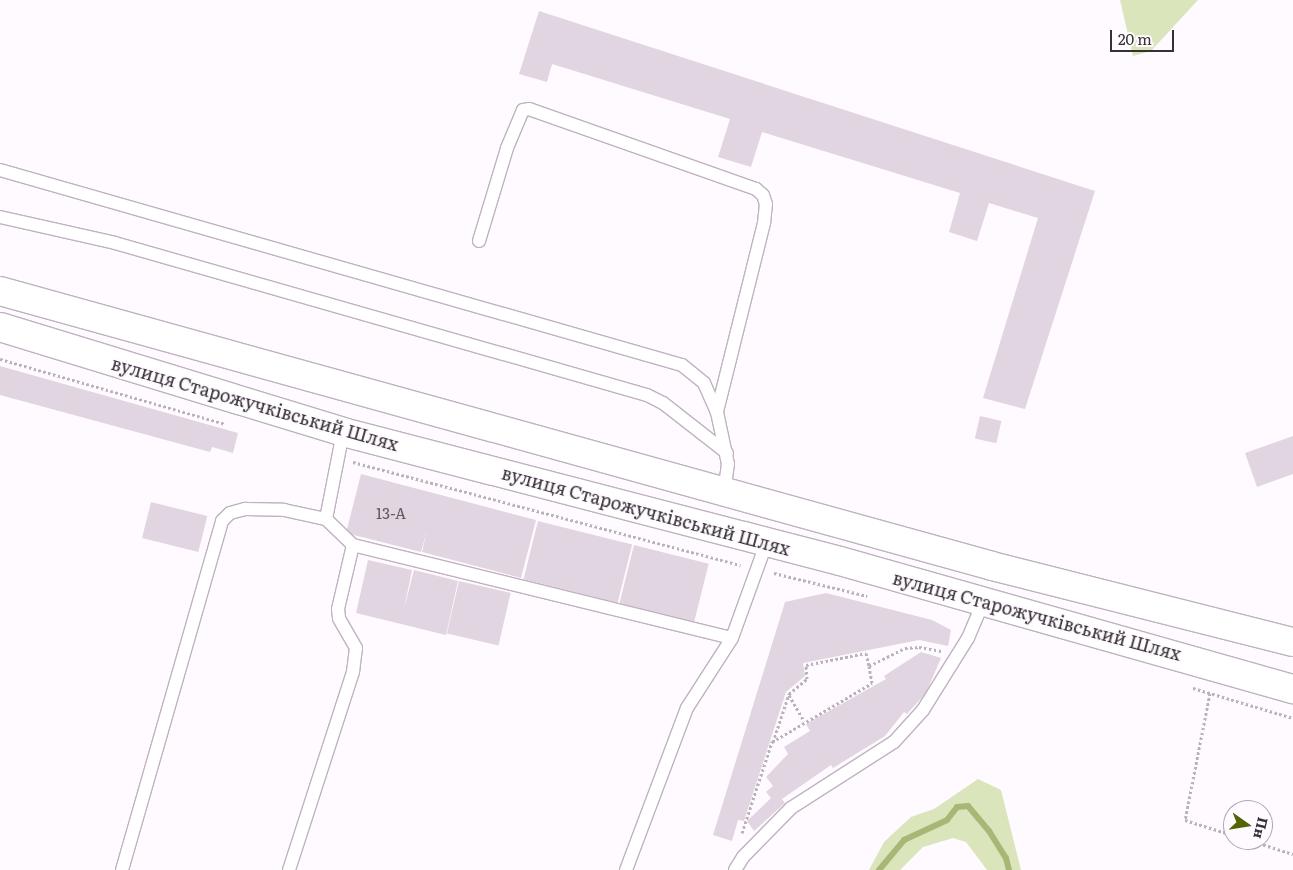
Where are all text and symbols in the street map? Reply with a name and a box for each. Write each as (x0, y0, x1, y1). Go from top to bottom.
scale bar (1113, 20, 1177, 52)
text: 20 m (1118, 27, 1152, 50)
street label: вулиця Старожучківський Шлях (109, 353, 401, 455)
street label: вулиця Старожучківський Шлях (499, 462, 793, 560)
house number: 13-А (376, 504, 406, 522)
street label: вулиця Старожучківський Шлях (890, 567, 1184, 665)
north arrow (1223, 800, 1273, 850)
text: Пн (1249, 815, 1274, 841)

